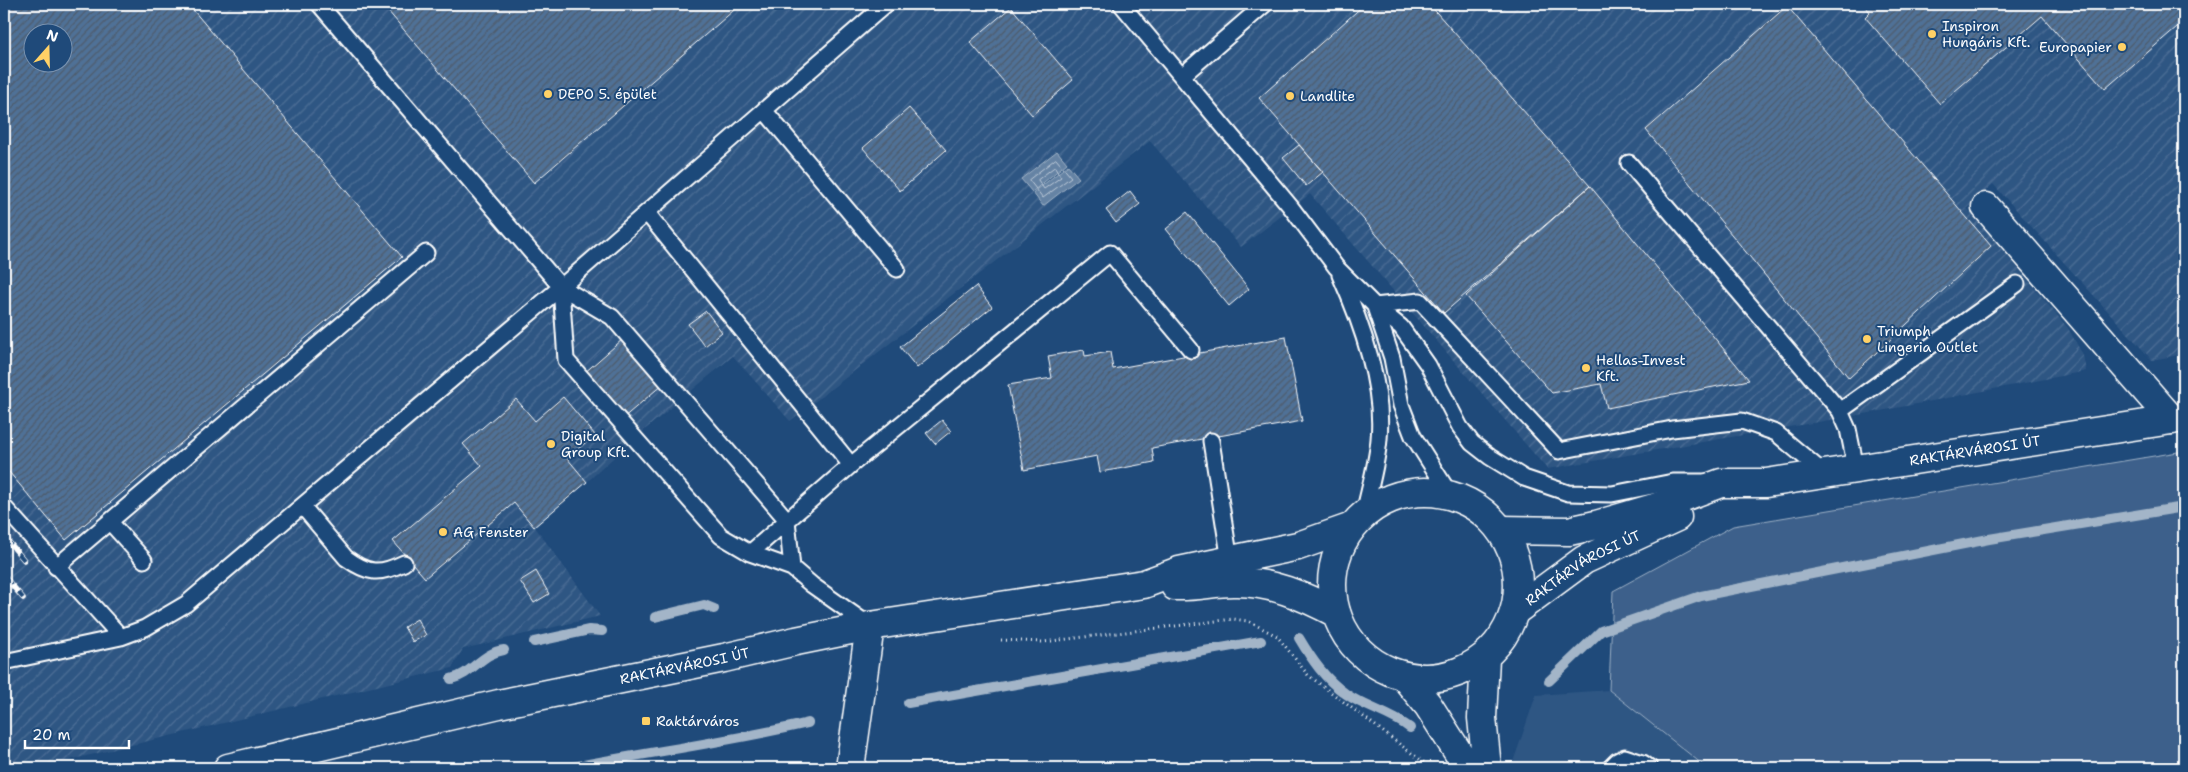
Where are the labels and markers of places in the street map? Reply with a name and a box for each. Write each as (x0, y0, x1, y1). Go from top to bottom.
place label: Inspiron Hungáris Kft. (1942, 17, 2030, 51)
marker: Inspiron Hungáris Kft. (1926, 28, 1938, 40)
place label: Europapier (2039, 38, 2112, 56)
marker: Europapier (2116, 41, 2128, 53)
place label: DEPO 5. épület (558, 85, 657, 103)
place label: Landlite (1300, 87, 1355, 105)
marker: DEPO 5. épület (542, 88, 554, 100)
marker: Landlite (1284, 90, 1296, 102)
place label: Triumph Lingeria Outlet (1877, 322, 1978, 356)
marker: Triumph Lingeria Outlet (1861, 333, 1873, 345)
place label: Hellas-Invest Kft. (1596, 351, 1686, 385)
marker: Hellas-Invest Kft. (1580, 362, 1592, 374)
place label: Digital Group Kft. (561, 427, 630, 461)
marker: Digital Group Kft. (545, 438, 557, 450)
place label: AG Fenster (453, 523, 529, 541)
marker: AG Fenster (437, 526, 449, 538)
place label: Raktárváros (656, 712, 739, 730)
marker: Raktárváros (640, 715, 652, 727)

